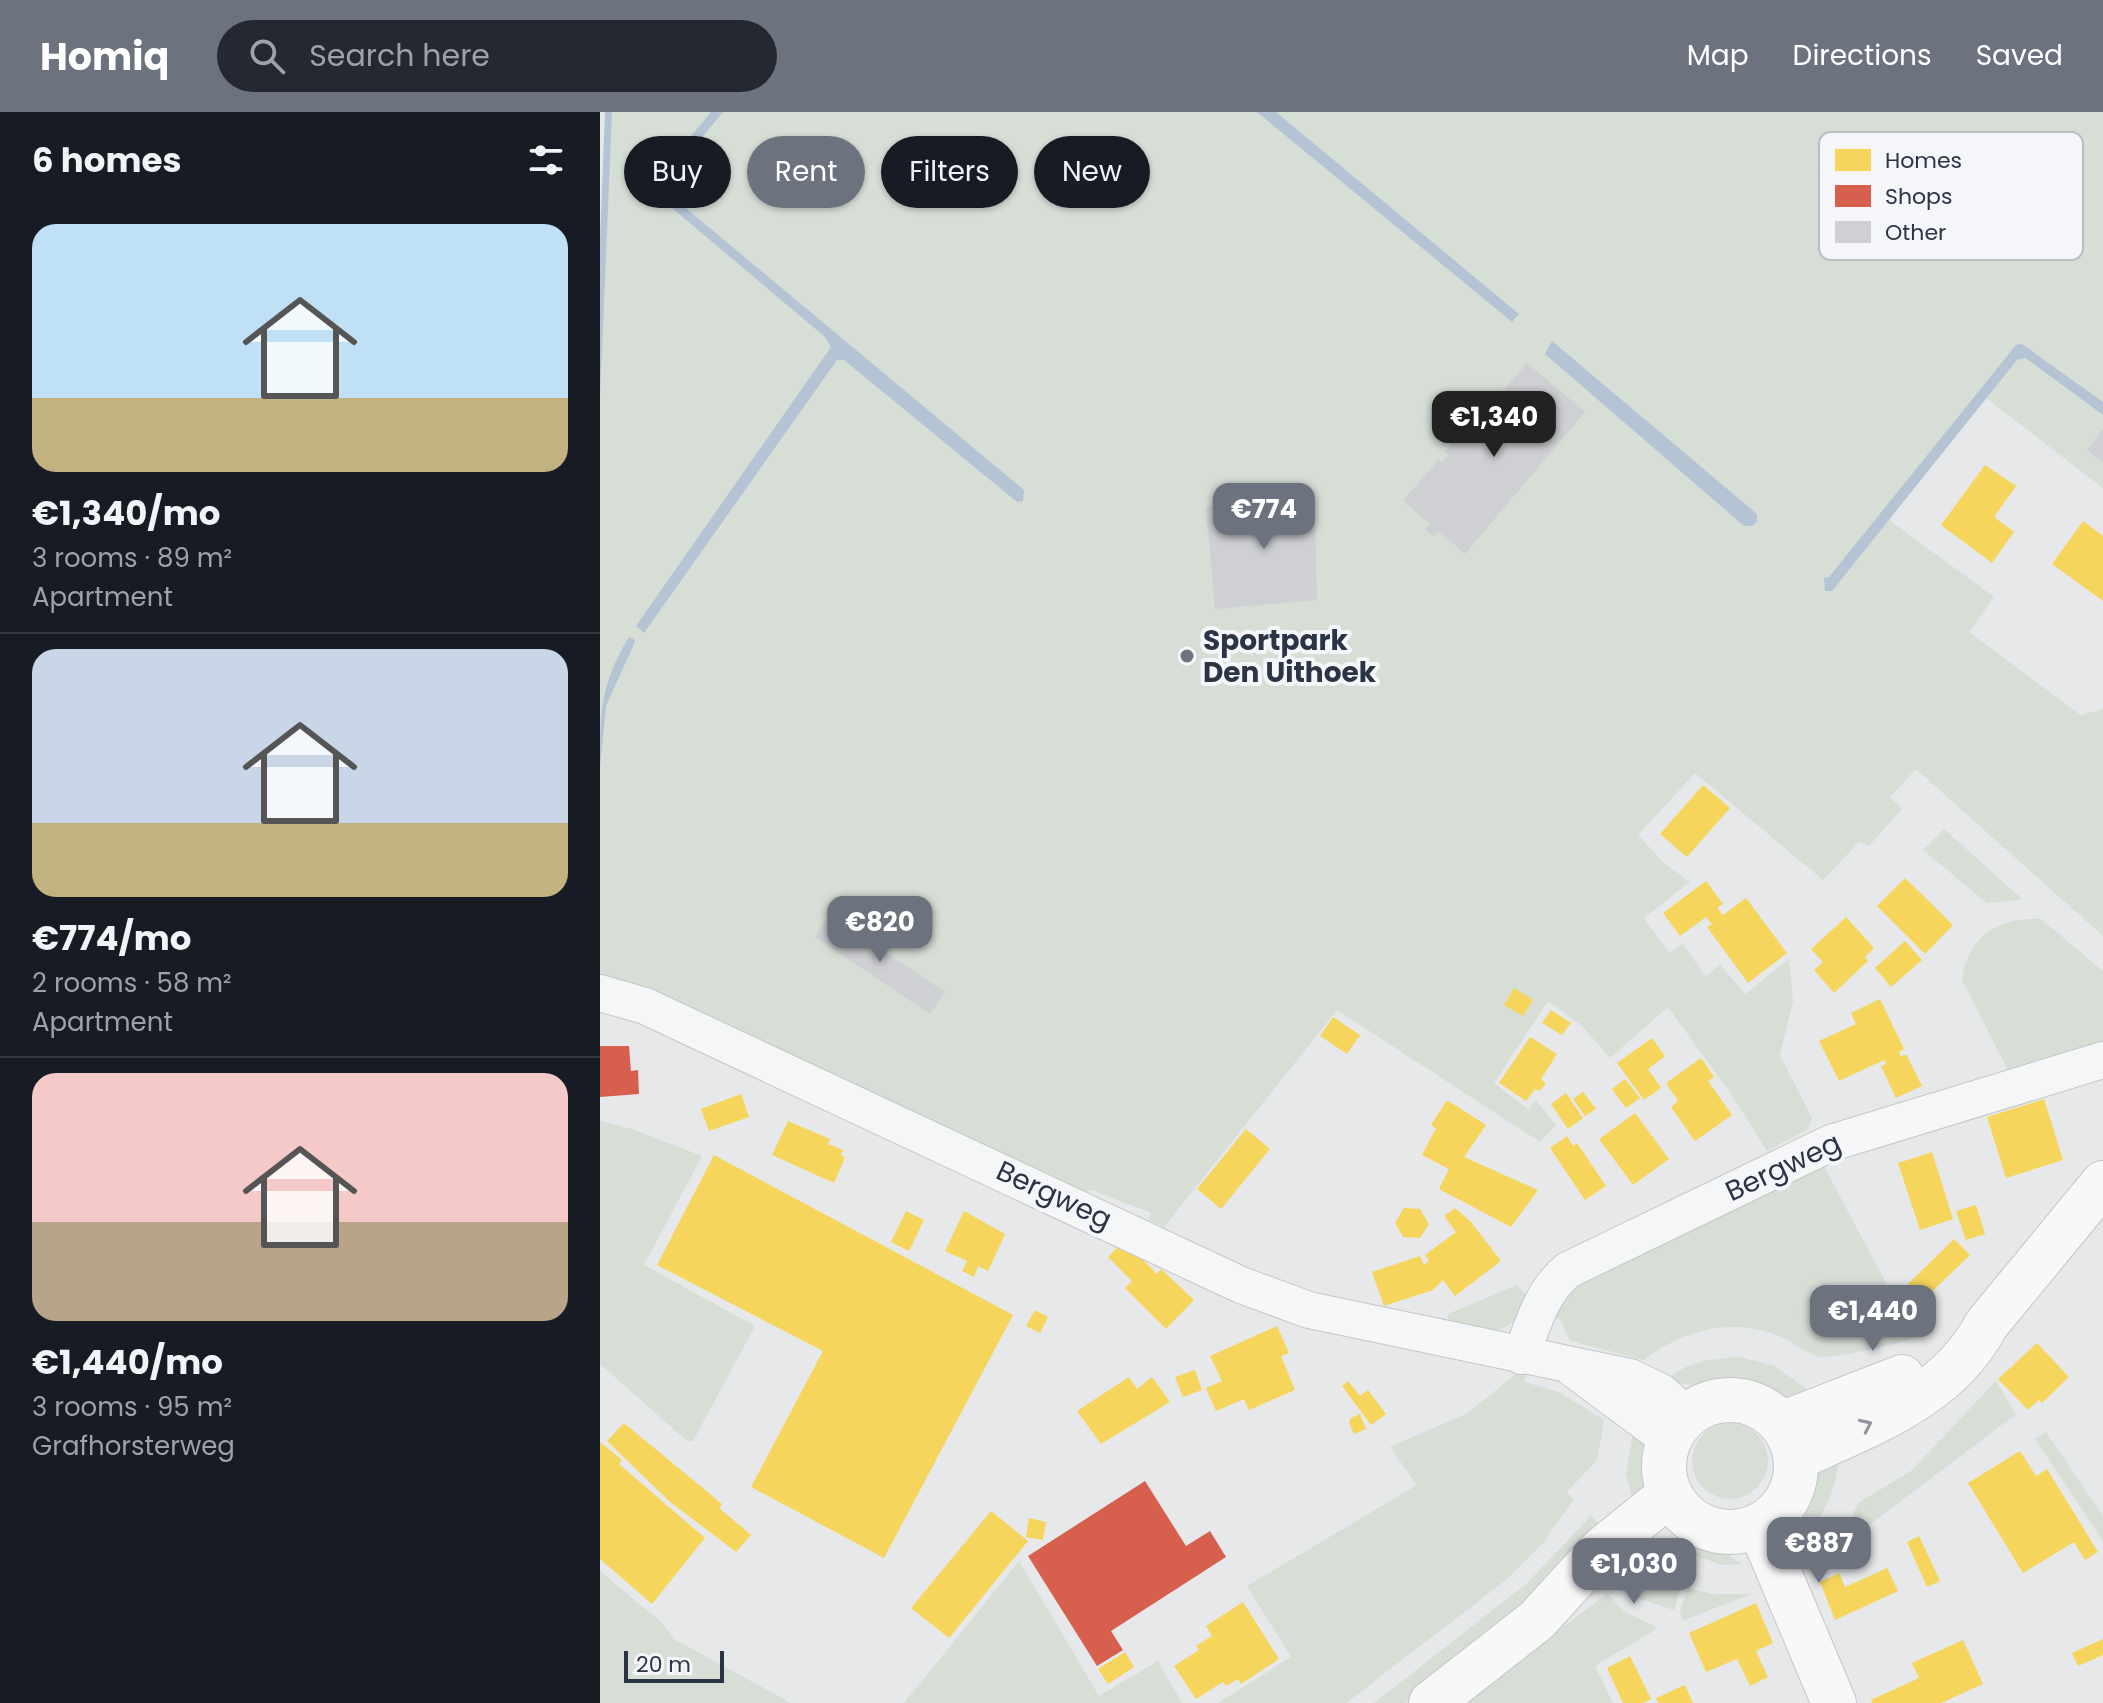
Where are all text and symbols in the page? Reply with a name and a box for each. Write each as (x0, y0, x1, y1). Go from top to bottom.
search box (217, 20, 777, 92)
text: Homiq (40, 30, 169, 83)
icon: search (245, 34, 289, 78)
text: Search here (309, 34, 490, 77)
text: Map (1687, 36, 1749, 75)
text: Directions (1793, 36, 1932, 75)
text: Saved (1976, 36, 2063, 75)
legend (1819, 132, 2083, 260)
text: 6 homes (32, 136, 181, 184)
chip: Buy (624, 136, 731, 208)
chip: Rent (747, 136, 865, 208)
chip: Filters (881, 136, 1018, 208)
chip: New (1034, 136, 1150, 208)
icon: filters (524, 138, 568, 182)
text: Homes (1885, 145, 1962, 176)
text: Shops (1885, 181, 1952, 212)
text: Other (1885, 217, 1946, 248)
icon: home (228, 276, 372, 420)
pin: €1,340 (1429, 391, 1559, 459)
text: €1,340 (1450, 399, 1538, 435)
pin: €774 (1217, 483, 1311, 551)
text: €1,340/mo (32, 489, 220, 537)
text: €774 (1231, 491, 1297, 527)
text: 3 rooms · 89 m² (32, 540, 232, 576)
text: Apartment (32, 579, 173, 615)
place label: Sportpark Den Uithoek (1203, 621, 1377, 692)
marker: Sportpark Den Uithoek (1178, 647, 1196, 665)
icon: home (228, 701, 372, 845)
pin: €820 (833, 896, 927, 964)
text: €820 (845, 904, 915, 940)
text: €774/mo (32, 914, 192, 962)
text: 2 rooms · 58 m² (32, 965, 232, 1001)
text: Apartment (32, 1004, 173, 1040)
street label: Bergweg (1719, 1123, 1847, 1211)
icon: home (228, 1125, 372, 1269)
street label: Bergweg (990, 1151, 1118, 1239)
pin: €1,440 (1808, 1285, 1938, 1353)
text: €1,440 (1828, 1293, 1918, 1329)
text: €1,440/mo (32, 1338, 223, 1386)
text: 3 rooms · 95 m² (32, 1389, 232, 1425)
one-way arrow (1858, 1419, 1873, 1435)
text: Grafhorsterweg (32, 1428, 235, 1464)
pin: €887 (1772, 1517, 1866, 1585)
text: €887 (1785, 1525, 1853, 1561)
pin: €1,030 (1569, 1538, 1699, 1606)
text: €1,030 (1590, 1546, 1678, 1582)
scale bar (624, 1647, 724, 1683)
text: 20 m (636, 1649, 691, 1680)

